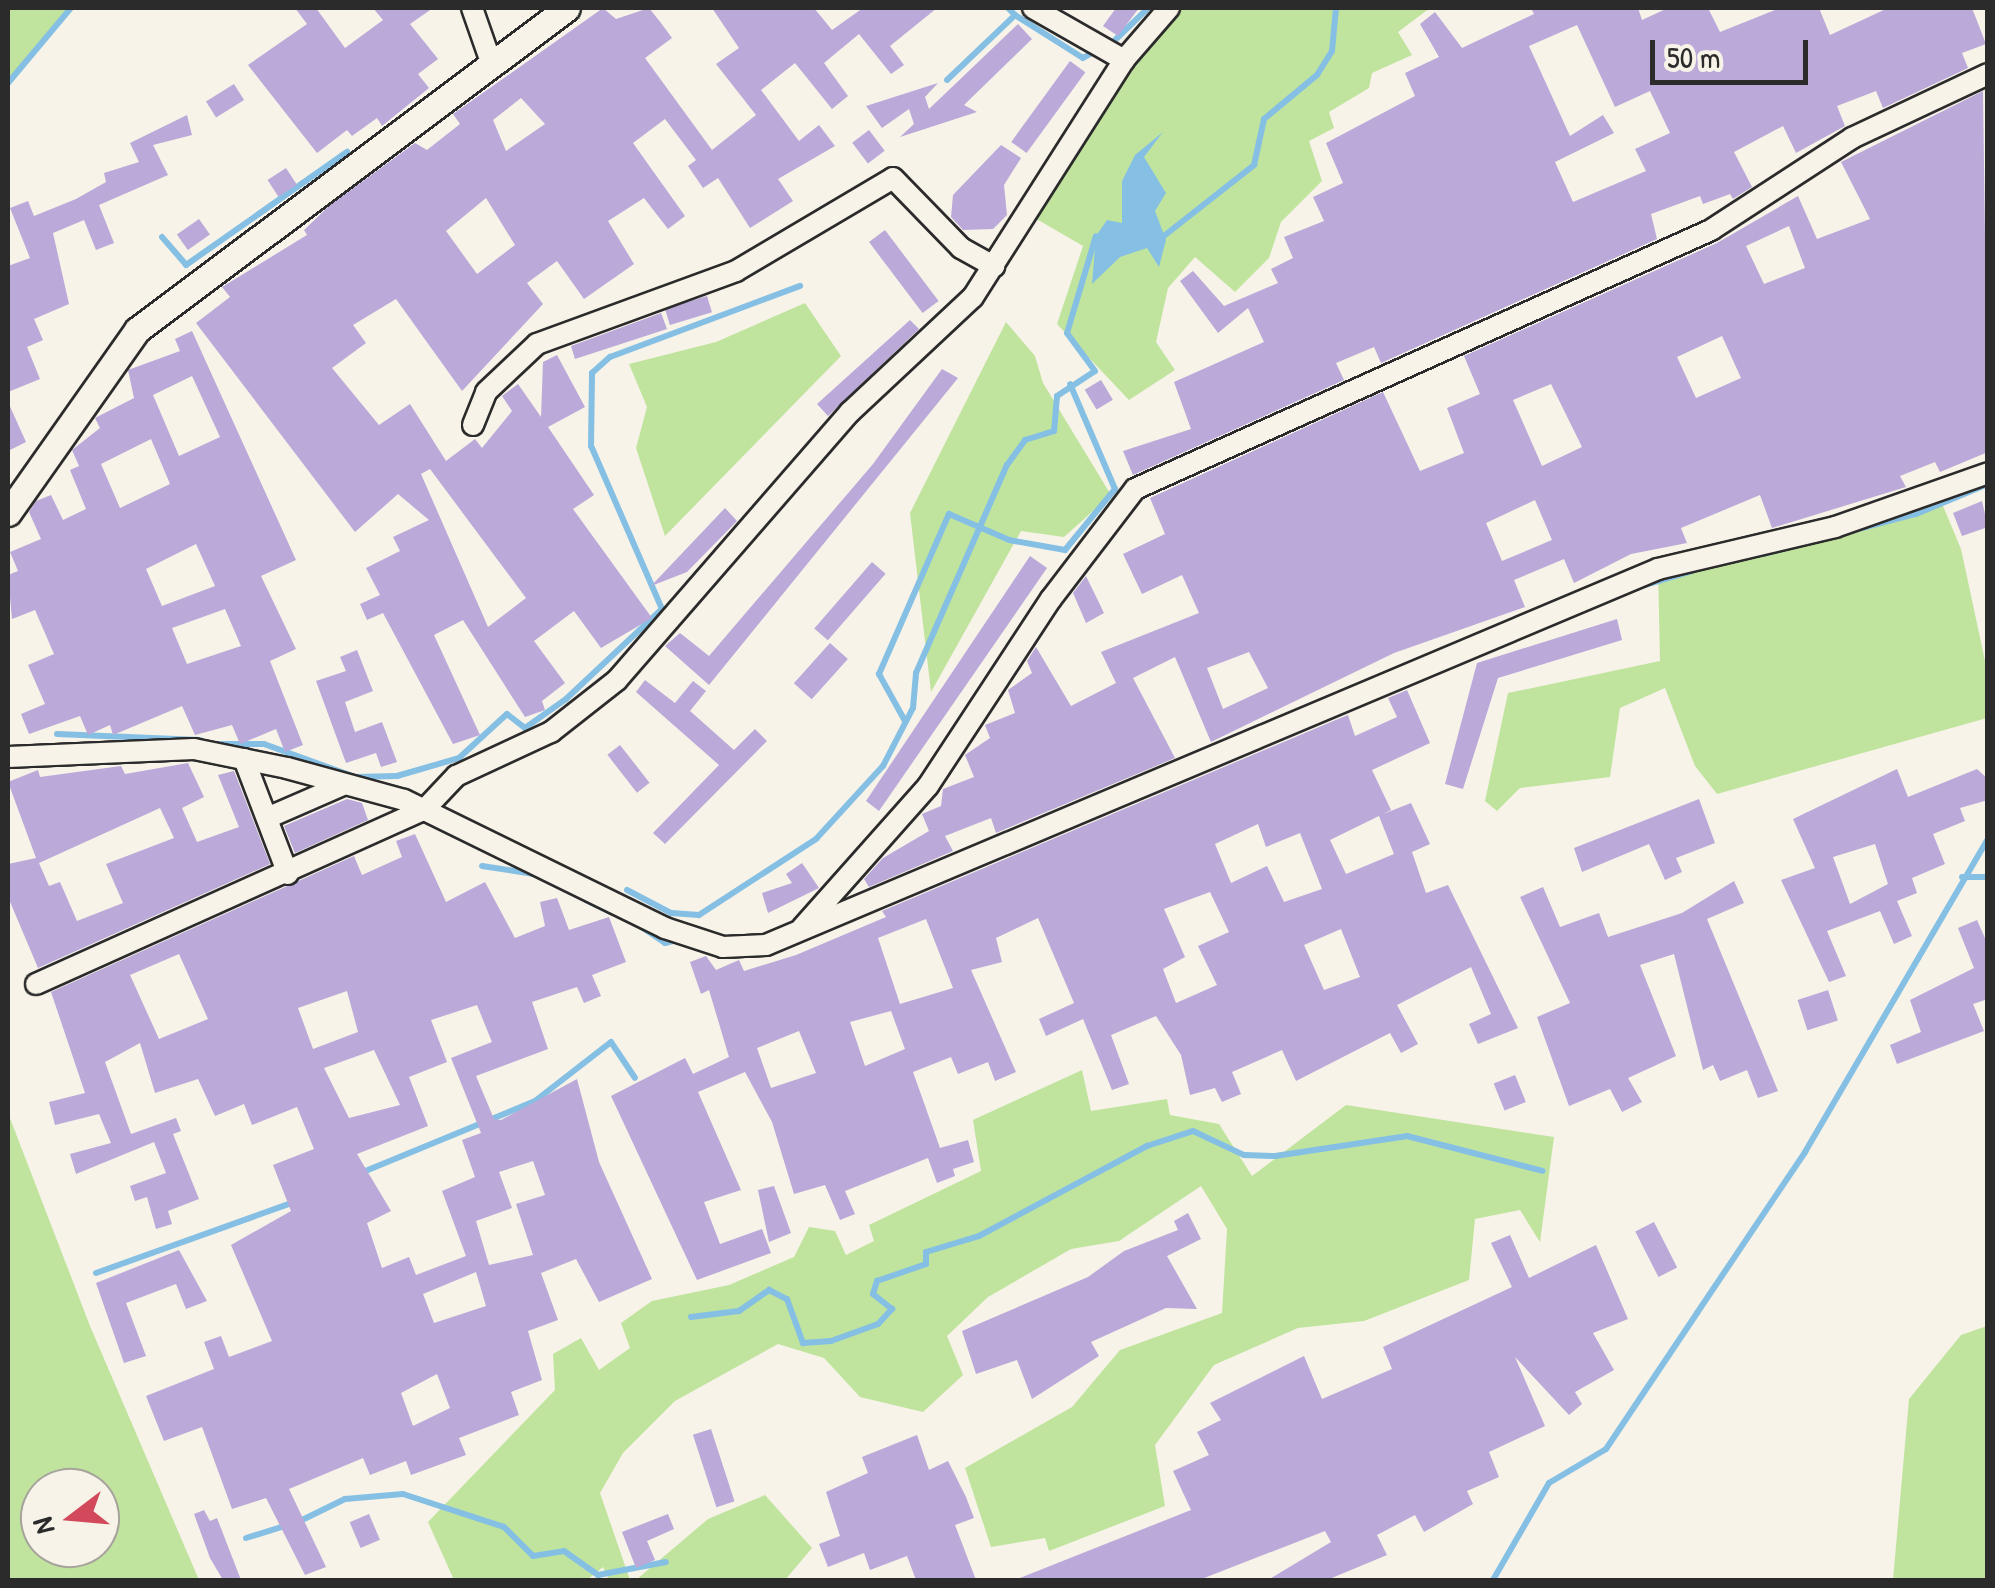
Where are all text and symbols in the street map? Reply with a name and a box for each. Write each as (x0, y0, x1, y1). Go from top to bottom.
scale bar (1655, 20, 1812, 82)
text: 50 m (1667, 37, 1720, 77)
north arrow (20, 1468, 120, 1568)
text: N (23, 1513, 63, 1538)

